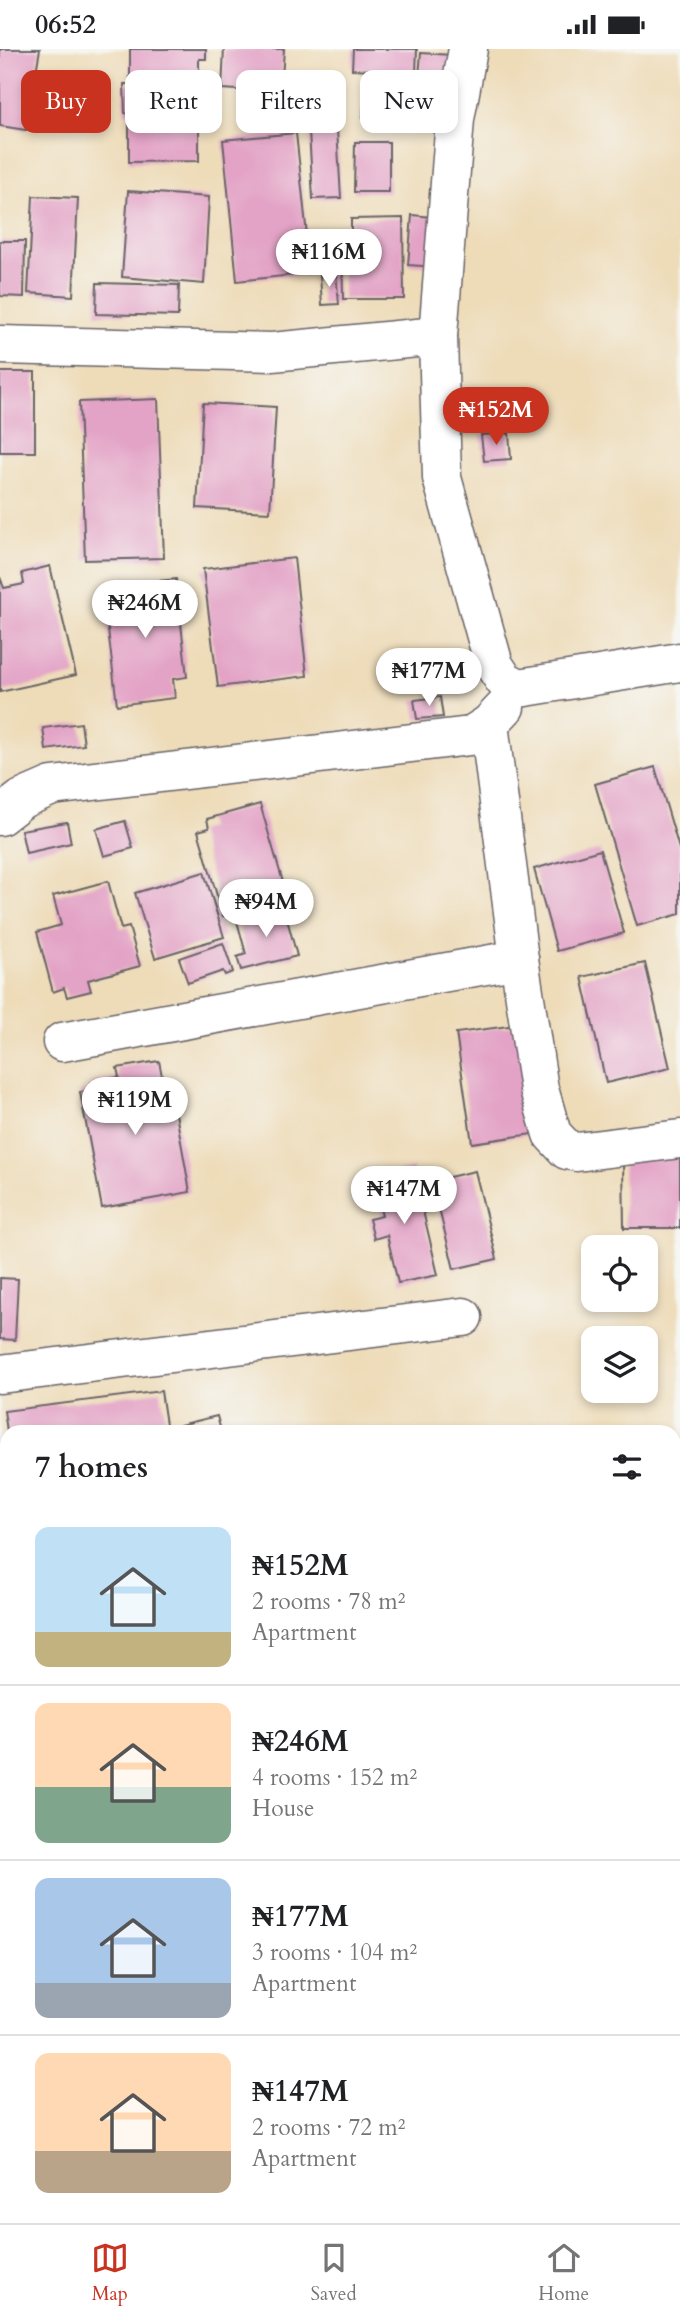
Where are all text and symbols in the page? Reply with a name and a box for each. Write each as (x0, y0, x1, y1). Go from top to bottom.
text: 06:52 (35, 7, 96, 42)
chip: Buy (21, 70, 111, 133)
chip: Rent (125, 70, 222, 133)
chip: Filters (236, 70, 346, 133)
chip: New (360, 70, 458, 133)
pin: ₦116M (280, 229, 378, 289)
text: ₦116M (292, 236, 366, 267)
pin: ₦152M (447, 387, 545, 447)
text: ₦152M (459, 394, 533, 425)
pin: ₦246M (96, 581, 194, 640)
text: ₦246M (108, 587, 182, 618)
pin: ₦177M (380, 649, 478, 708)
text: ₦177M (392, 655, 466, 686)
pin: ₦94M (225, 879, 307, 939)
text: ₦94M (235, 886, 297, 917)
pin: ₦119M (86, 1077, 184, 1137)
text: ₦119M (98, 1084, 172, 1115)
pin: ₦147M (355, 1167, 453, 1226)
text: ₦147M (367, 1173, 441, 1204)
map controls (581, 1235, 658, 1403)
button: locate (581, 1235, 658, 1312)
button: layers (581, 1326, 658, 1403)
text: 7 homes (35, 1447, 148, 1488)
icon: filters (608, 1448, 646, 1486)
text: ₦152M (252, 1545, 349, 1586)
icon: home (91, 1555, 175, 1639)
text: 2 rooms · 78 m² (252, 1586, 405, 1617)
text: Apartment (252, 1617, 356, 1648)
text: ₦246M (252, 1721, 349, 1762)
icon: home (91, 1731, 175, 1815)
text: 4 rooms · 152 m² (252, 1762, 417, 1793)
text: House (252, 1793, 314, 1824)
text: ₦177M (252, 1896, 349, 1937)
icon: home (91, 1906, 175, 1990)
text: 3 rooms · 104 m² (252, 1937, 417, 1968)
text: Apartment (252, 1968, 356, 1999)
text: ₦147M (252, 2071, 349, 2112)
icon: home (91, 2081, 175, 2165)
text: 2 rooms · 72 m² (252, 2112, 405, 2143)
text: Apartment (252, 2143, 356, 2174)
tab: Map (91, 2239, 129, 2307)
tab: Saved (311, 2239, 357, 2307)
tab: Home (538, 2239, 589, 2307)

